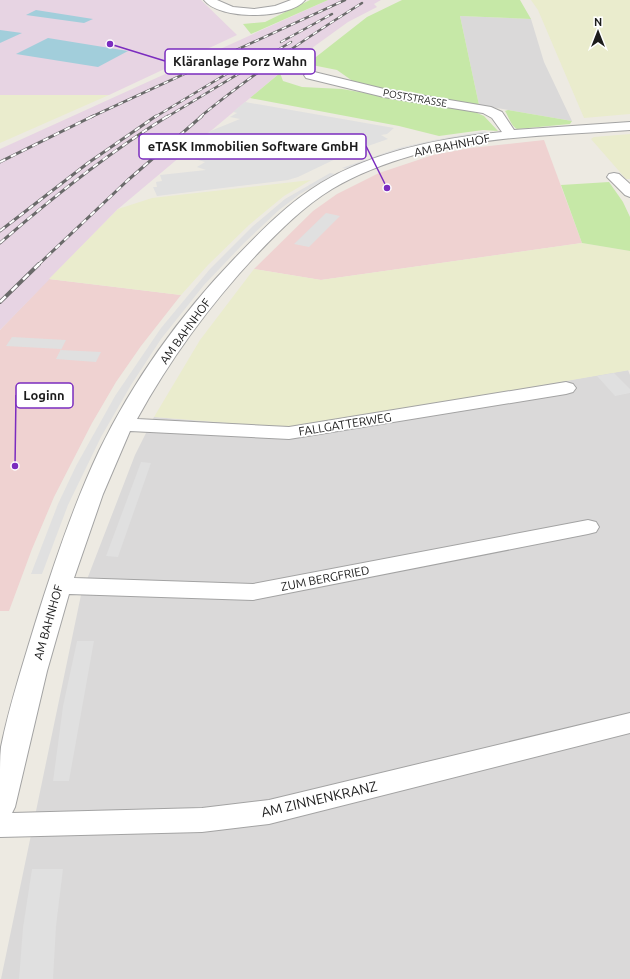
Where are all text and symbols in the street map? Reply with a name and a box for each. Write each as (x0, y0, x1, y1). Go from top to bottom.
north arrow (578, 12, 618, 52)
text: N (594, 16, 602, 28)
callout: Kläranlage Porz Wahn (165, 49, 315, 74)
text: Kläranlage Porz Wahn (173, 54, 307, 68)
street label: POSTSTRASSE (382, 87, 448, 109)
street label: AM BAHNHOF (413, 131, 491, 159)
callout: eTASK Immobilien Software GmbH (139, 134, 366, 159)
text: eTASK Immobilien Software GmbH (148, 139, 358, 153)
street label: AM BAHNHOF (157, 296, 213, 366)
callout: Loginn (16, 383, 73, 408)
text: Loginn (23, 388, 65, 402)
street label: FALLGATTERWEG (298, 410, 393, 438)
street label: ZUM BERGFRIED (280, 563, 370, 593)
street label: AM BAHNHOF (31, 583, 65, 661)
street label: AM ZINNENKRANZ (259, 778, 379, 820)

